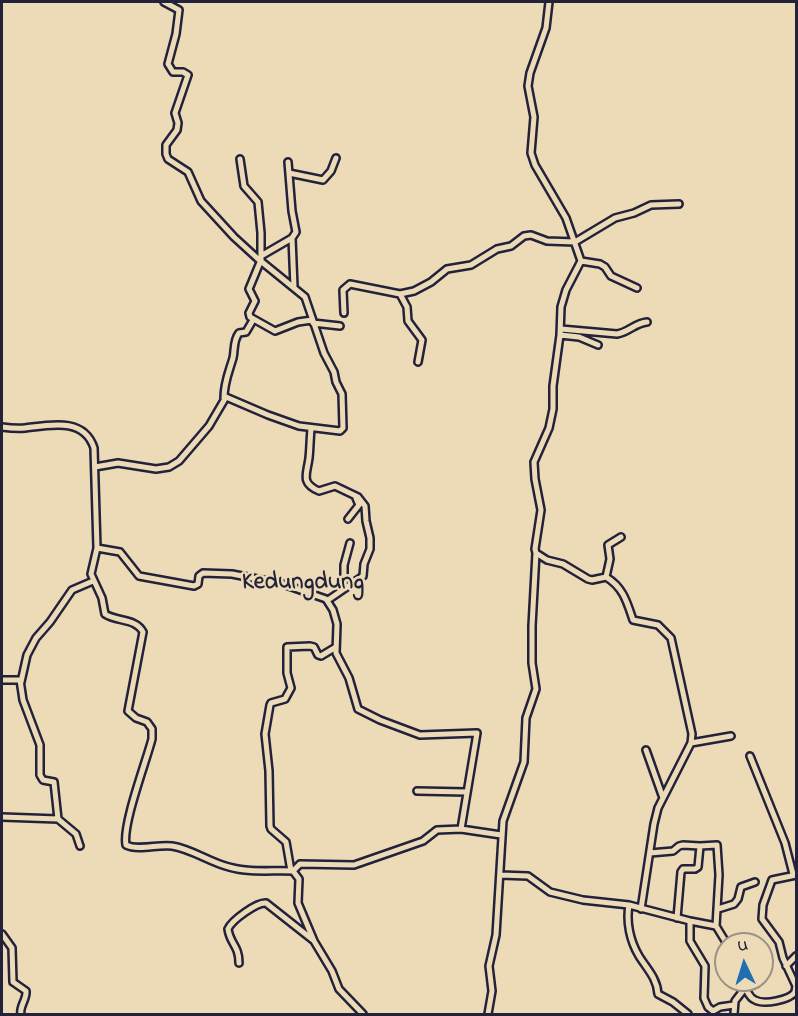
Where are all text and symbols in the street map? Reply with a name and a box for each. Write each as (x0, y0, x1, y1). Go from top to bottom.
district label: Kedungdung (242, 570, 364, 598)
north arrow (714, 932, 774, 992)
text: U (737, 934, 749, 958)

